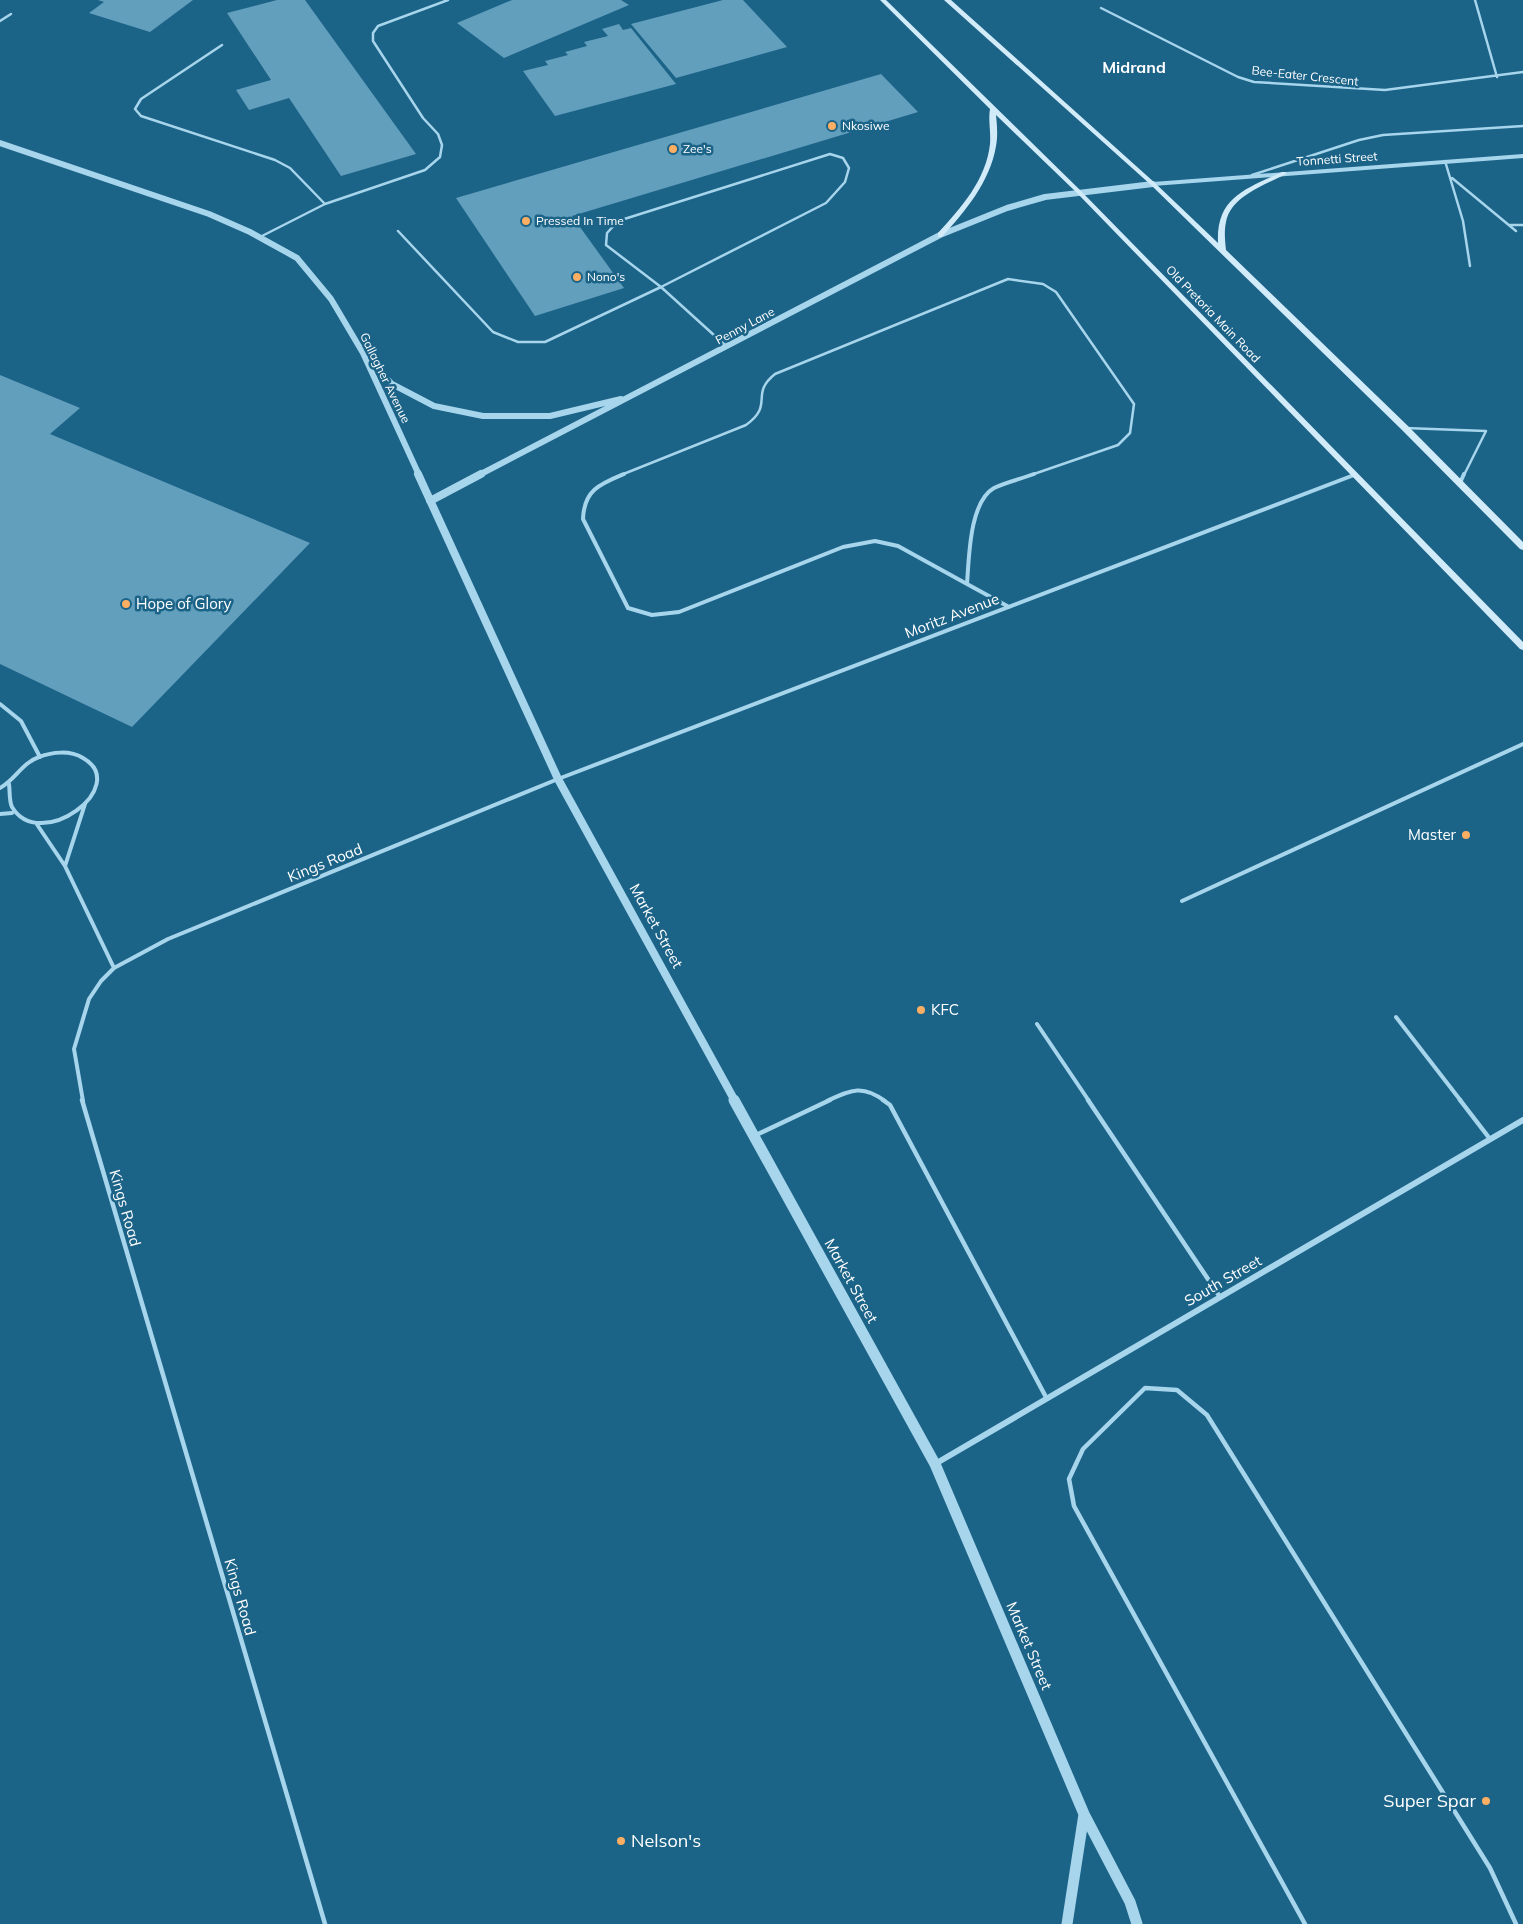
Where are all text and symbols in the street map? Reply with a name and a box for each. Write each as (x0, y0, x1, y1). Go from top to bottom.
district label: Midrand (1102, 57, 1166, 77)
street label: Bee-Eater Crescent (1251, 62, 1359, 89)
place label: Nkosiwe (842, 118, 890, 133)
marker: Nkosiwe (826, 120, 838, 132)
place label: Zee's (683, 141, 712, 156)
marker: Zee's (667, 143, 679, 155)
street label: Tonnetti Street (1296, 148, 1378, 169)
place label: Pressed In Time (536, 213, 624, 228)
marker: Pressed In Time (520, 215, 532, 227)
street label: Old Pretoria Main Road (1163, 262, 1264, 365)
place label: Nono's (587, 269, 625, 284)
marker: Nono's (571, 271, 583, 283)
street label: Penny Lane (713, 304, 777, 347)
street label: Gallagher Avenue (357, 330, 414, 426)
street label: Moritz Avenue (902, 589, 1002, 642)
place label: Hope of Glory (136, 594, 232, 613)
marker: Hope of Glory (120, 598, 132, 610)
place label: Master (1408, 825, 1457, 844)
marker: Master (1460, 829, 1472, 841)
street label: Kings Road (285, 839, 365, 886)
street label: Market Street (625, 880, 687, 971)
place label: KFC (931, 1000, 959, 1019)
marker: KFC (915, 1004, 927, 1016)
street label: Kings Road (105, 1167, 146, 1248)
street label: Market Street (820, 1235, 882, 1326)
street label: South Street (1181, 1251, 1265, 1310)
street label: Kings Road (220, 1556, 261, 1637)
street label: Market Street (1002, 1599, 1057, 1693)
place label: Super Spar (1383, 1789, 1476, 1812)
marker: Super Spar (1480, 1795, 1492, 1807)
place label: Nelson's (631, 1829, 701, 1852)
marker: Nelson's (615, 1835, 627, 1847)

